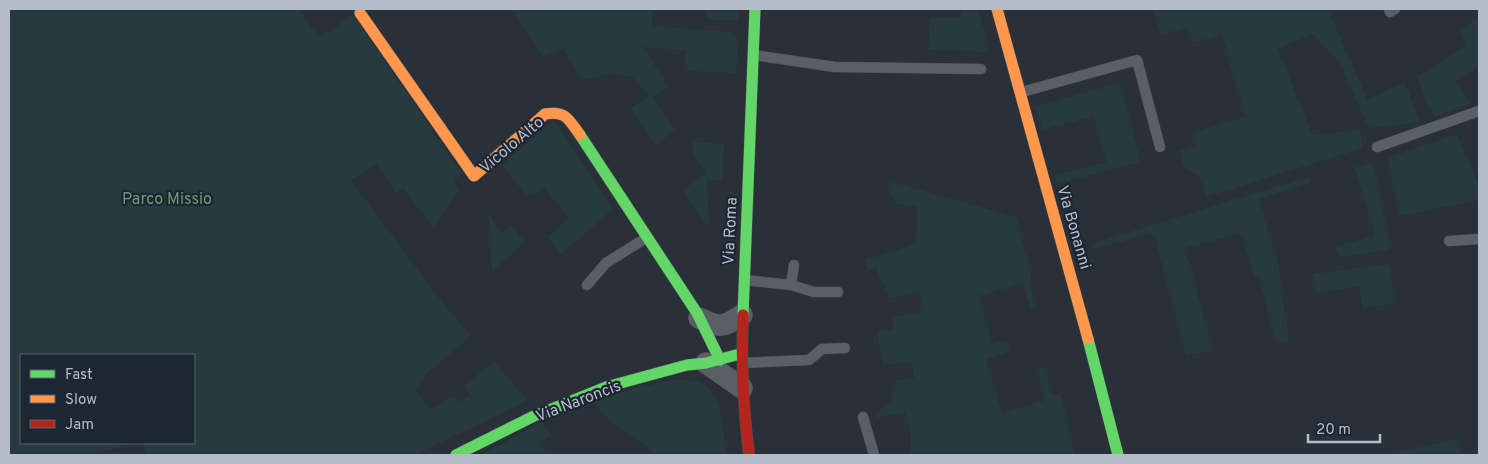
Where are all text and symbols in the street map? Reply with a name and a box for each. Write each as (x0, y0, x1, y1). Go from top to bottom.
street label: Vicolo Alto (476, 113, 549, 178)
street label: Via Bonanni (1052, 183, 1095, 272)
park label: Parco Missio (122, 190, 212, 210)
street label: Via Roma (719, 197, 743, 265)
legend (20, 354, 195, 444)
text: Fast (65, 366, 93, 385)
street label: Via Naroncis (533, 376, 624, 427)
text: Slow (65, 391, 97, 410)
scale bar (1308, 412, 1380, 444)
text: Jam (65, 416, 94, 435)
text: 20 m (1316, 421, 1351, 440)

